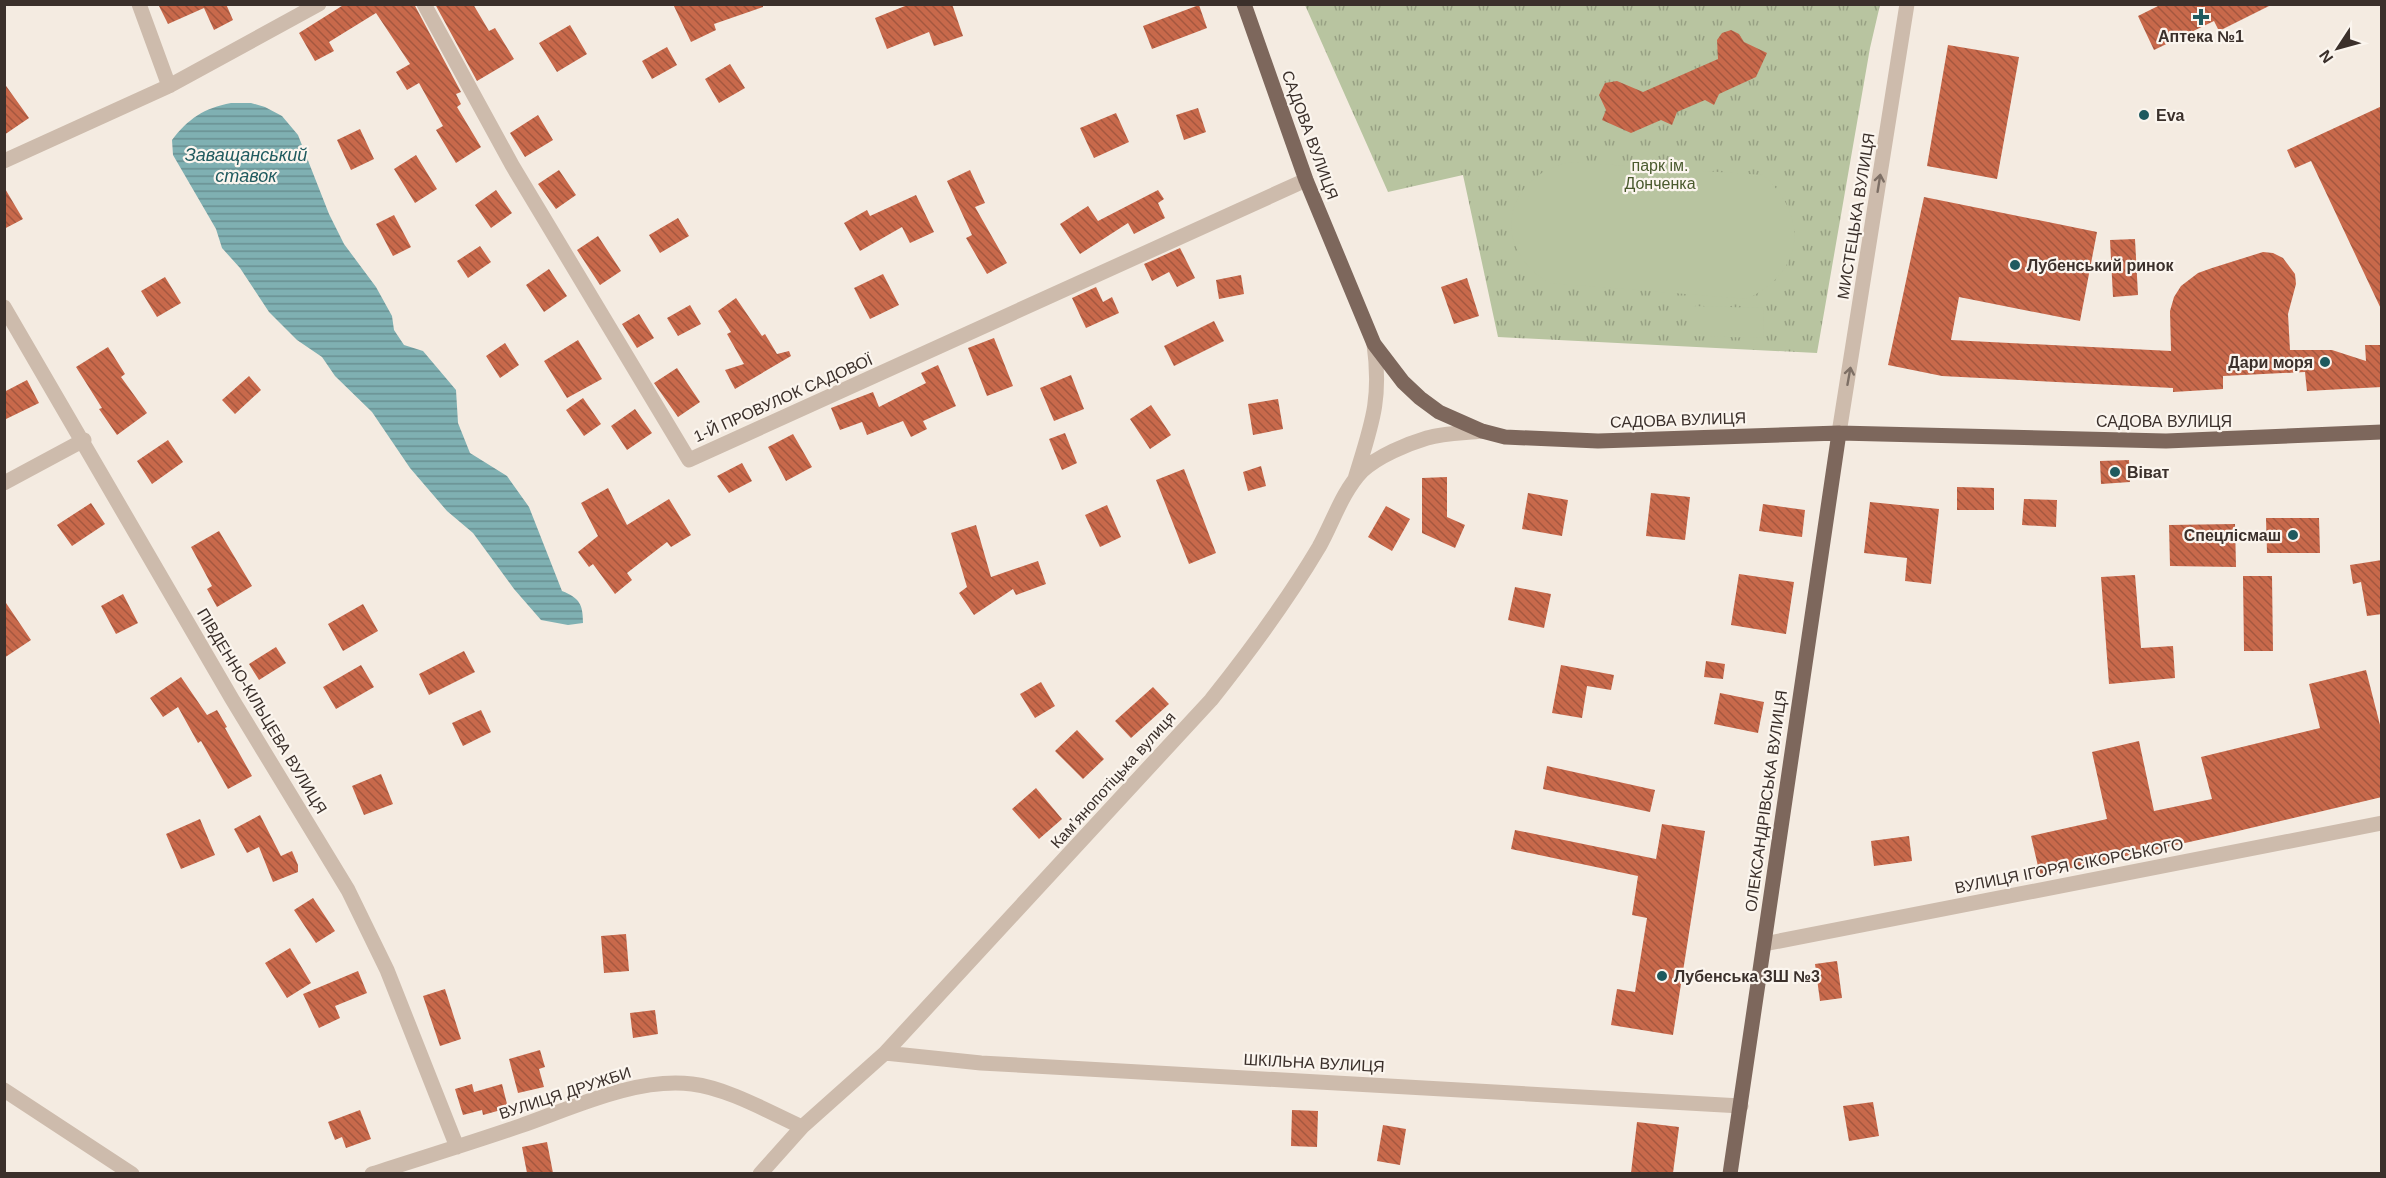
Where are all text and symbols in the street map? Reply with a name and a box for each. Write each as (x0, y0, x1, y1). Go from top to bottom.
marker: Аптека №1 (2194, 10, 2208, 24)
north arrow (2308, 18, 2368, 78)
place label: Аптека №1 (2158, 28, 2244, 45)
text: N (2316, 47, 2337, 66)
street label: САДОВА ВУЛИЦЯ (1279, 68, 1341, 202)
place label: Eva (2156, 107, 2185, 124)
marker: Eva (2137, 108, 2151, 122)
street label: МИСТЕЦЬКА ВУЛИЦЯ (1834, 132, 1878, 300)
water label: Заващанський ставок (185, 145, 307, 186)
park label: парк ім. Донченка (1624, 157, 1696, 192)
one-way arrow (1874, 174, 1885, 194)
place label: Лубенський ринок (2027, 257, 2174, 274)
marker: Лубенський ринок (2008, 258, 2022, 272)
street label: 1-Й ПРОВУЛОК САДОВОЇ (691, 350, 875, 445)
place label: Дари моря (2228, 354, 2313, 371)
marker: Дари моря (2318, 355, 2332, 369)
one-way arrow (1844, 366, 1855, 386)
street label: САДОВА ВУЛИЦЯ (1610, 409, 1746, 431)
street label: САДОВА ВУЛИЦЯ (2096, 413, 2232, 430)
place label: Віват (2127, 464, 2170, 481)
marker: Віват (2108, 465, 2122, 479)
place label: Спецлісмаш (2184, 527, 2281, 544)
marker: Спецлісмаш (2286, 528, 2300, 542)
street label: ПІВДЕННО-КІЛЬЦЕВА ВУЛИЦЯ (194, 605, 330, 817)
street label: ОЛЕКСАНДРІВСЬКА ВУЛИЦЯ (1742, 689, 1790, 913)
street label: Камʼянопотіцька вулиця (1047, 708, 1179, 852)
street label: ВУЛИЦЯ ІГОРЯ СІКОРСЬКОГО (1953, 835, 2185, 897)
place label: Лубенська ЗШ №3 (1674, 968, 1820, 985)
marker: Лубенська ЗШ №3 (1655, 969, 1669, 983)
street label: ШКІЛЬНА ВУЛИЦЯ (1243, 1051, 1385, 1075)
street label: ВУЛИЦЯ ДРУЖБИ (497, 1064, 633, 1122)

